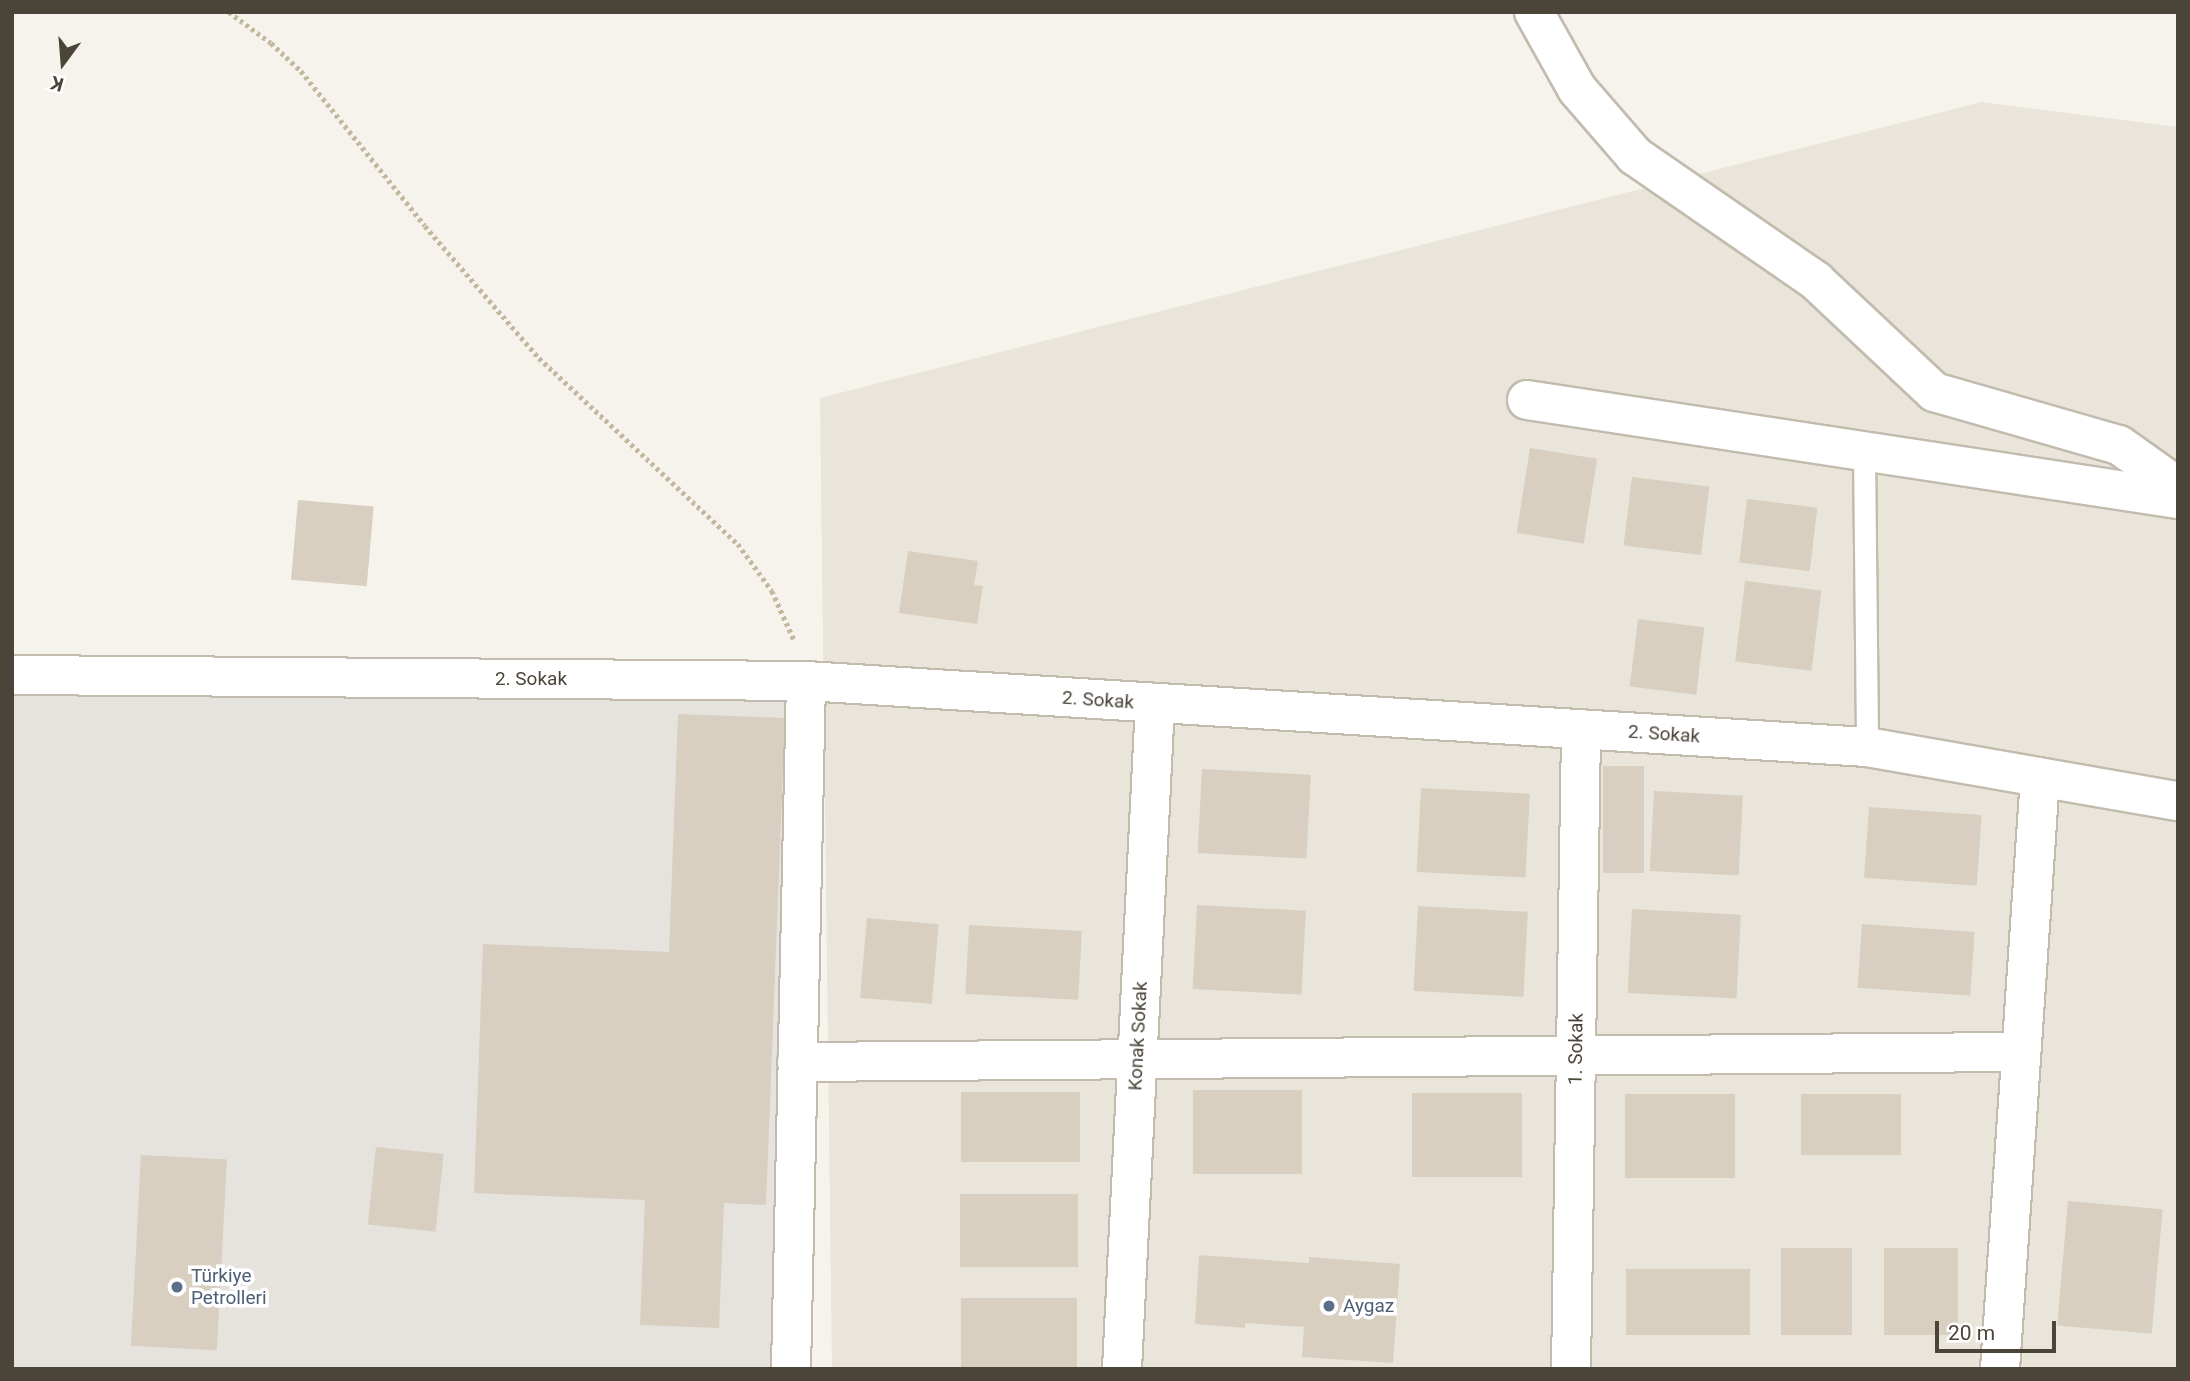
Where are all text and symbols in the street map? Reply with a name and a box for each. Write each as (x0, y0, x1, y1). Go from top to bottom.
north arrow (28, 28, 98, 98)
text: K (48, 71, 66, 96)
street label: 2. Sokak (495, 668, 567, 690)
street label: 2. Sokak (1061, 686, 1135, 714)
street label: 2. Sokak (1627, 720, 1701, 748)
street label: Konak Sokak (1124, 981, 1152, 1091)
street label: 1. Sokak (1564, 1013, 1588, 1085)
place label: Türkiye Petrolleri (191, 1265, 267, 1309)
marker: Türkiye Petrolleri (169, 1279, 185, 1295)
place label: Aygaz (1343, 1295, 1394, 1317)
marker: Aygaz (1321, 1298, 1337, 1314)
scale bar (1938, 1308, 2059, 1352)
text: 20 m (1948, 1321, 1995, 1345)

